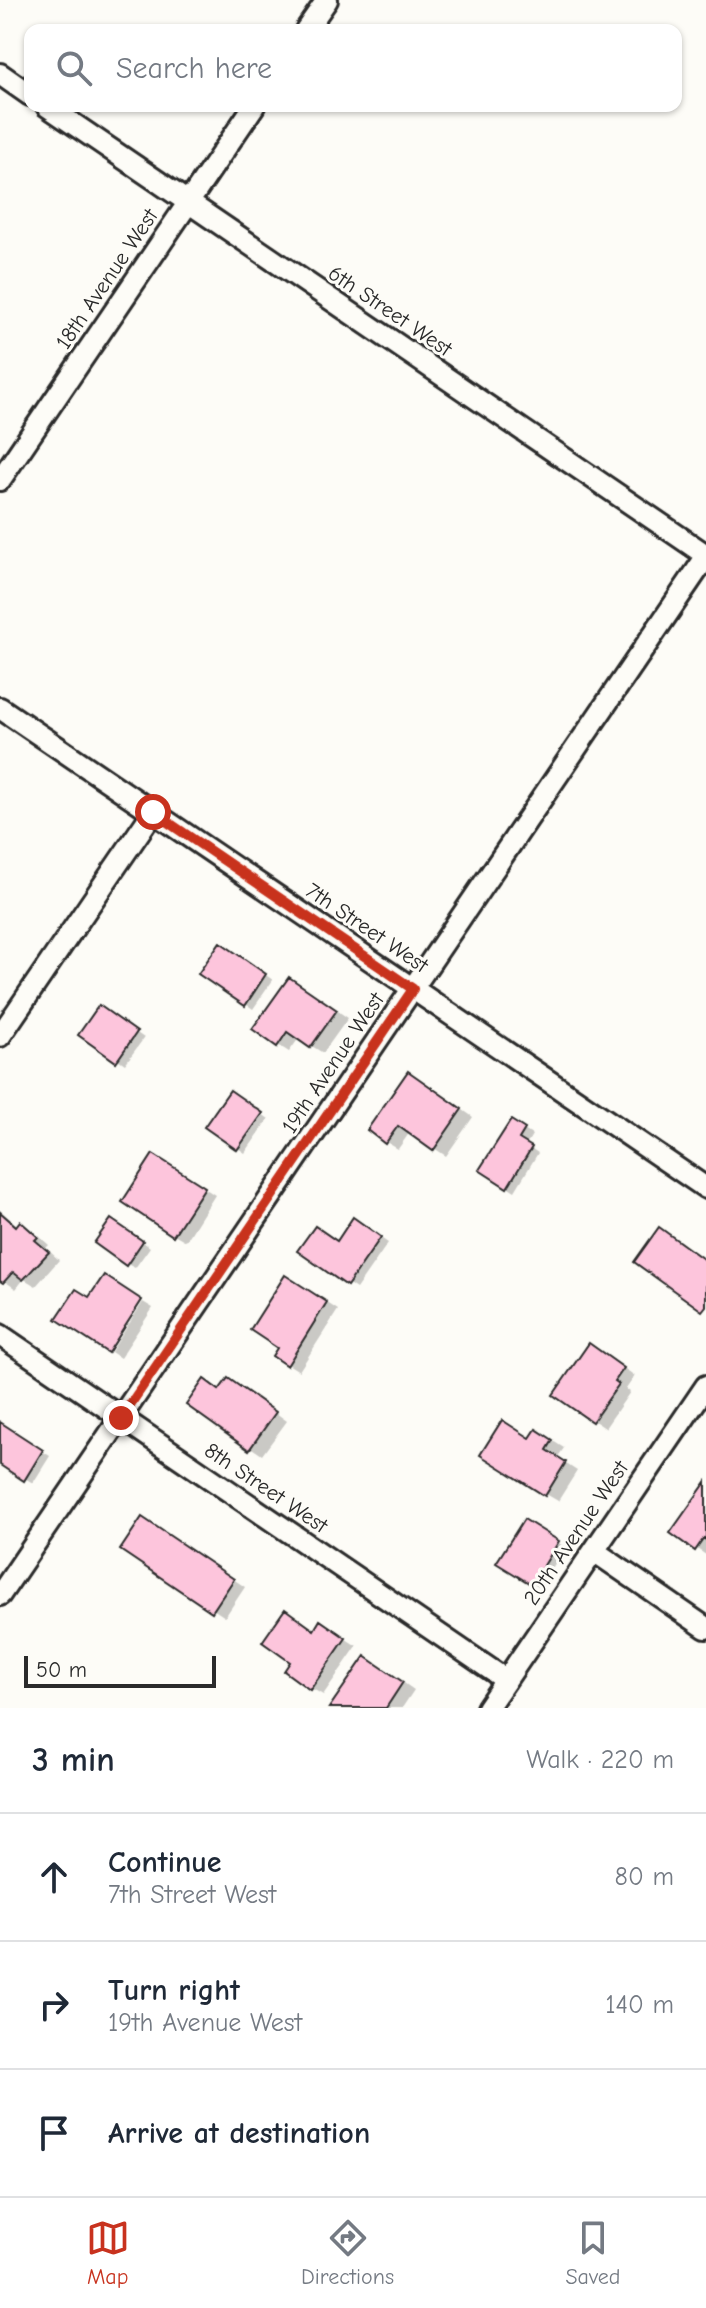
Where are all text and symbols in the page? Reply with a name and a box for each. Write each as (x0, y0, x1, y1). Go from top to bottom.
search box (24, 24, 682, 112)
icon: search (52, 46, 96, 90)
text: Search here (116, 51, 272, 86)
street label: 18th Avenue West (50, 203, 164, 354)
street label: 6th Street West (323, 260, 457, 362)
route start (135, 794, 171, 830)
street label: 7th Street West (301, 877, 434, 979)
street label: 19th Avenue West (276, 987, 390, 1138)
route end (103, 1400, 139, 1436)
street label: 8th Street West (199, 1437, 333, 1539)
street label: 20th Avenue West (518, 1455, 634, 1610)
scale bar (24, 1652, 216, 1688)
text: 50 m (36, 1657, 87, 1683)
text: 3 min (32, 1740, 115, 1780)
text: Walk · 220 m (526, 1745, 674, 1775)
text: Continue (108, 1845, 222, 1880)
icon: ahead (32, 1855, 76, 1899)
text: 80 m (615, 1862, 674, 1892)
text: 7th Street West (108, 1880, 276, 1910)
text: Turn right (108, 1973, 240, 2008)
icon: right (32, 1983, 76, 2027)
text: 140 m (605, 1990, 674, 2020)
text: 19th Avenue West (108, 2008, 302, 2038)
icon: arrive (32, 2111, 76, 2155)
text: Arrive at destination (108, 2116, 370, 2151)
tab: Map (86, 2216, 130, 2290)
tab: Directions (301, 2216, 394, 2290)
tab: Saved (565, 2216, 620, 2290)

